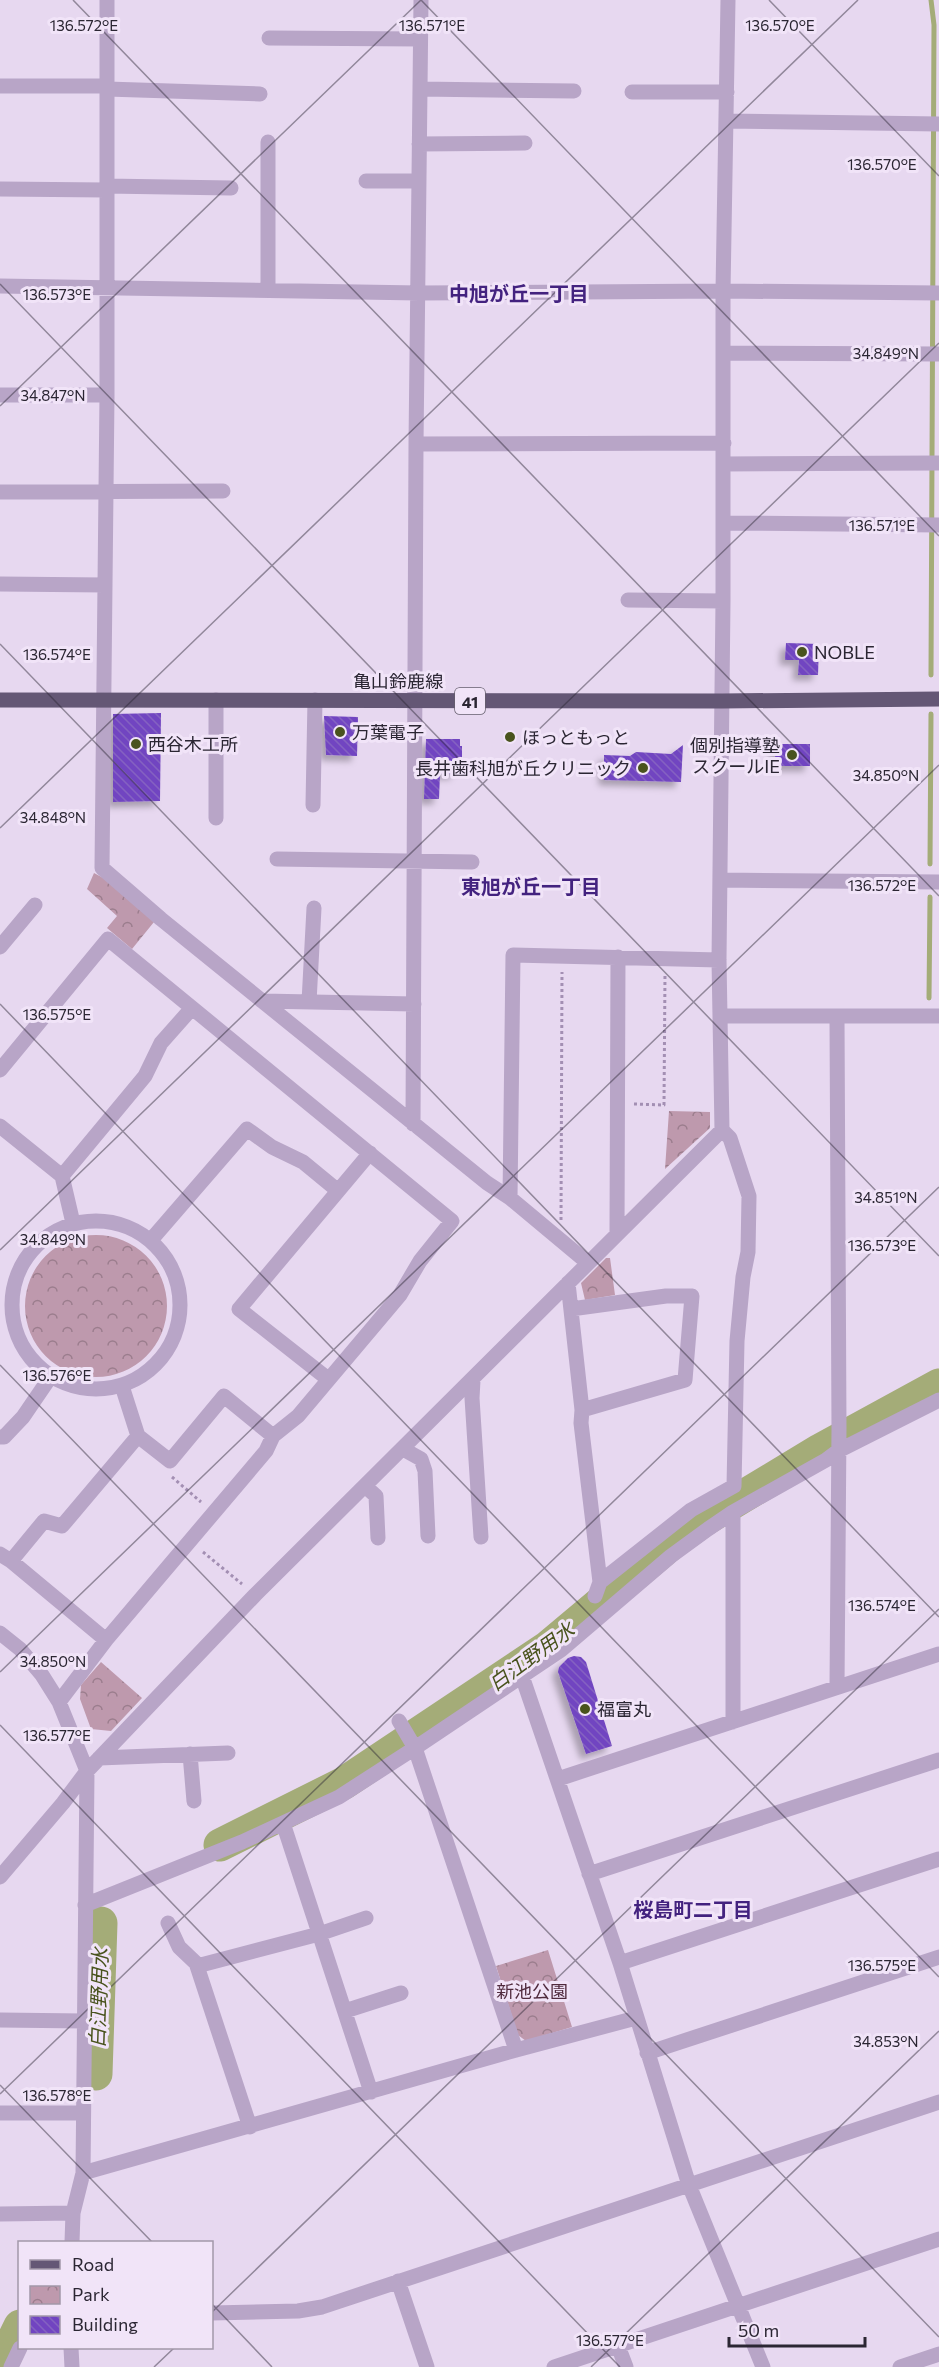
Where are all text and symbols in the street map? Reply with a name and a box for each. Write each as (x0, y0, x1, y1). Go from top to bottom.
text: 136.572°E (50, 16, 118, 34)
text: 136.571°E (399, 16, 465, 34)
text: 136.570°E (745, 16, 815, 34)
text: 136.570°E (847, 155, 917, 173)
district label: 中旭が丘一丁目 (449, 281, 589, 305)
text: 136.573°E (23, 285, 91, 303)
text: 34.849°N (853, 344, 919, 362)
text: 34.847°N (21, 386, 85, 404)
text: 136.571°E (849, 516, 915, 534)
place label: NOBLE (814, 641, 875, 663)
text: 136.574°E (23, 645, 91, 663)
marker: NOBLE (795, 645, 809, 659)
street label: 亀山鈴鹿線 (353, 670, 443, 692)
road number: 41 (455, 688, 485, 714)
place label: 万葉電子 (352, 721, 424, 743)
marker: 万葉電子 (333, 725, 347, 739)
place label: ほっともっと (522, 726, 630, 748)
marker: ほっともっと (503, 730, 517, 744)
place label: 西谷木工所 (148, 733, 238, 755)
place label: 個別指導塾 スクールIE (690, 734, 780, 777)
marker: 西谷木工所 (129, 737, 143, 751)
marker: 個別指導塾 スクールIE (785, 748, 799, 762)
place label: 長井歯科旭が丘クリニック (415, 757, 631, 779)
marker: 長井歯科旭が丘クリニック (636, 761, 650, 775)
text: 34.850°N (853, 766, 919, 784)
text: 34.848°N (20, 808, 86, 826)
district label: 東旭が丘一丁目 (461, 874, 601, 898)
text: 136.572°E (848, 876, 916, 894)
text: 136.575°E (23, 1005, 91, 1023)
text: 34.851°N (854, 1188, 918, 1206)
text: 34.849°N (20, 1230, 86, 1248)
text: 136.573°E (848, 1236, 916, 1254)
text: 136.576°E (23, 1366, 92, 1384)
text: 136.574°E (848, 1596, 916, 1614)
water label: 白江野用水 (483, 1616, 580, 1695)
text: 34.850°N (20, 1652, 86, 1670)
place label: 福富丸 (597, 1698, 651, 1720)
marker: 福富丸 (578, 1702, 592, 1716)
text: 136.577°E (23, 1726, 91, 1744)
district label: 桜島町二丁目 (633, 1897, 753, 1921)
water label: 白江野用水 (84, 1946, 112, 2048)
text: 136.575°E (848, 1956, 916, 1974)
park label: 新池公園 (496, 1980, 568, 2002)
text: 34.853°N (853, 2032, 919, 2050)
text: 136.578°E (23, 2086, 92, 2104)
legend (18, 2241, 213, 2349)
text: Road (72, 2253, 114, 2275)
text: Park (72, 2283, 110, 2305)
scale bar (729, 2310, 866, 2348)
text: Building (72, 2313, 138, 2335)
text: 50 m (738, 2319, 779, 2341)
text: 136.577°E (576, 2331, 644, 2349)

